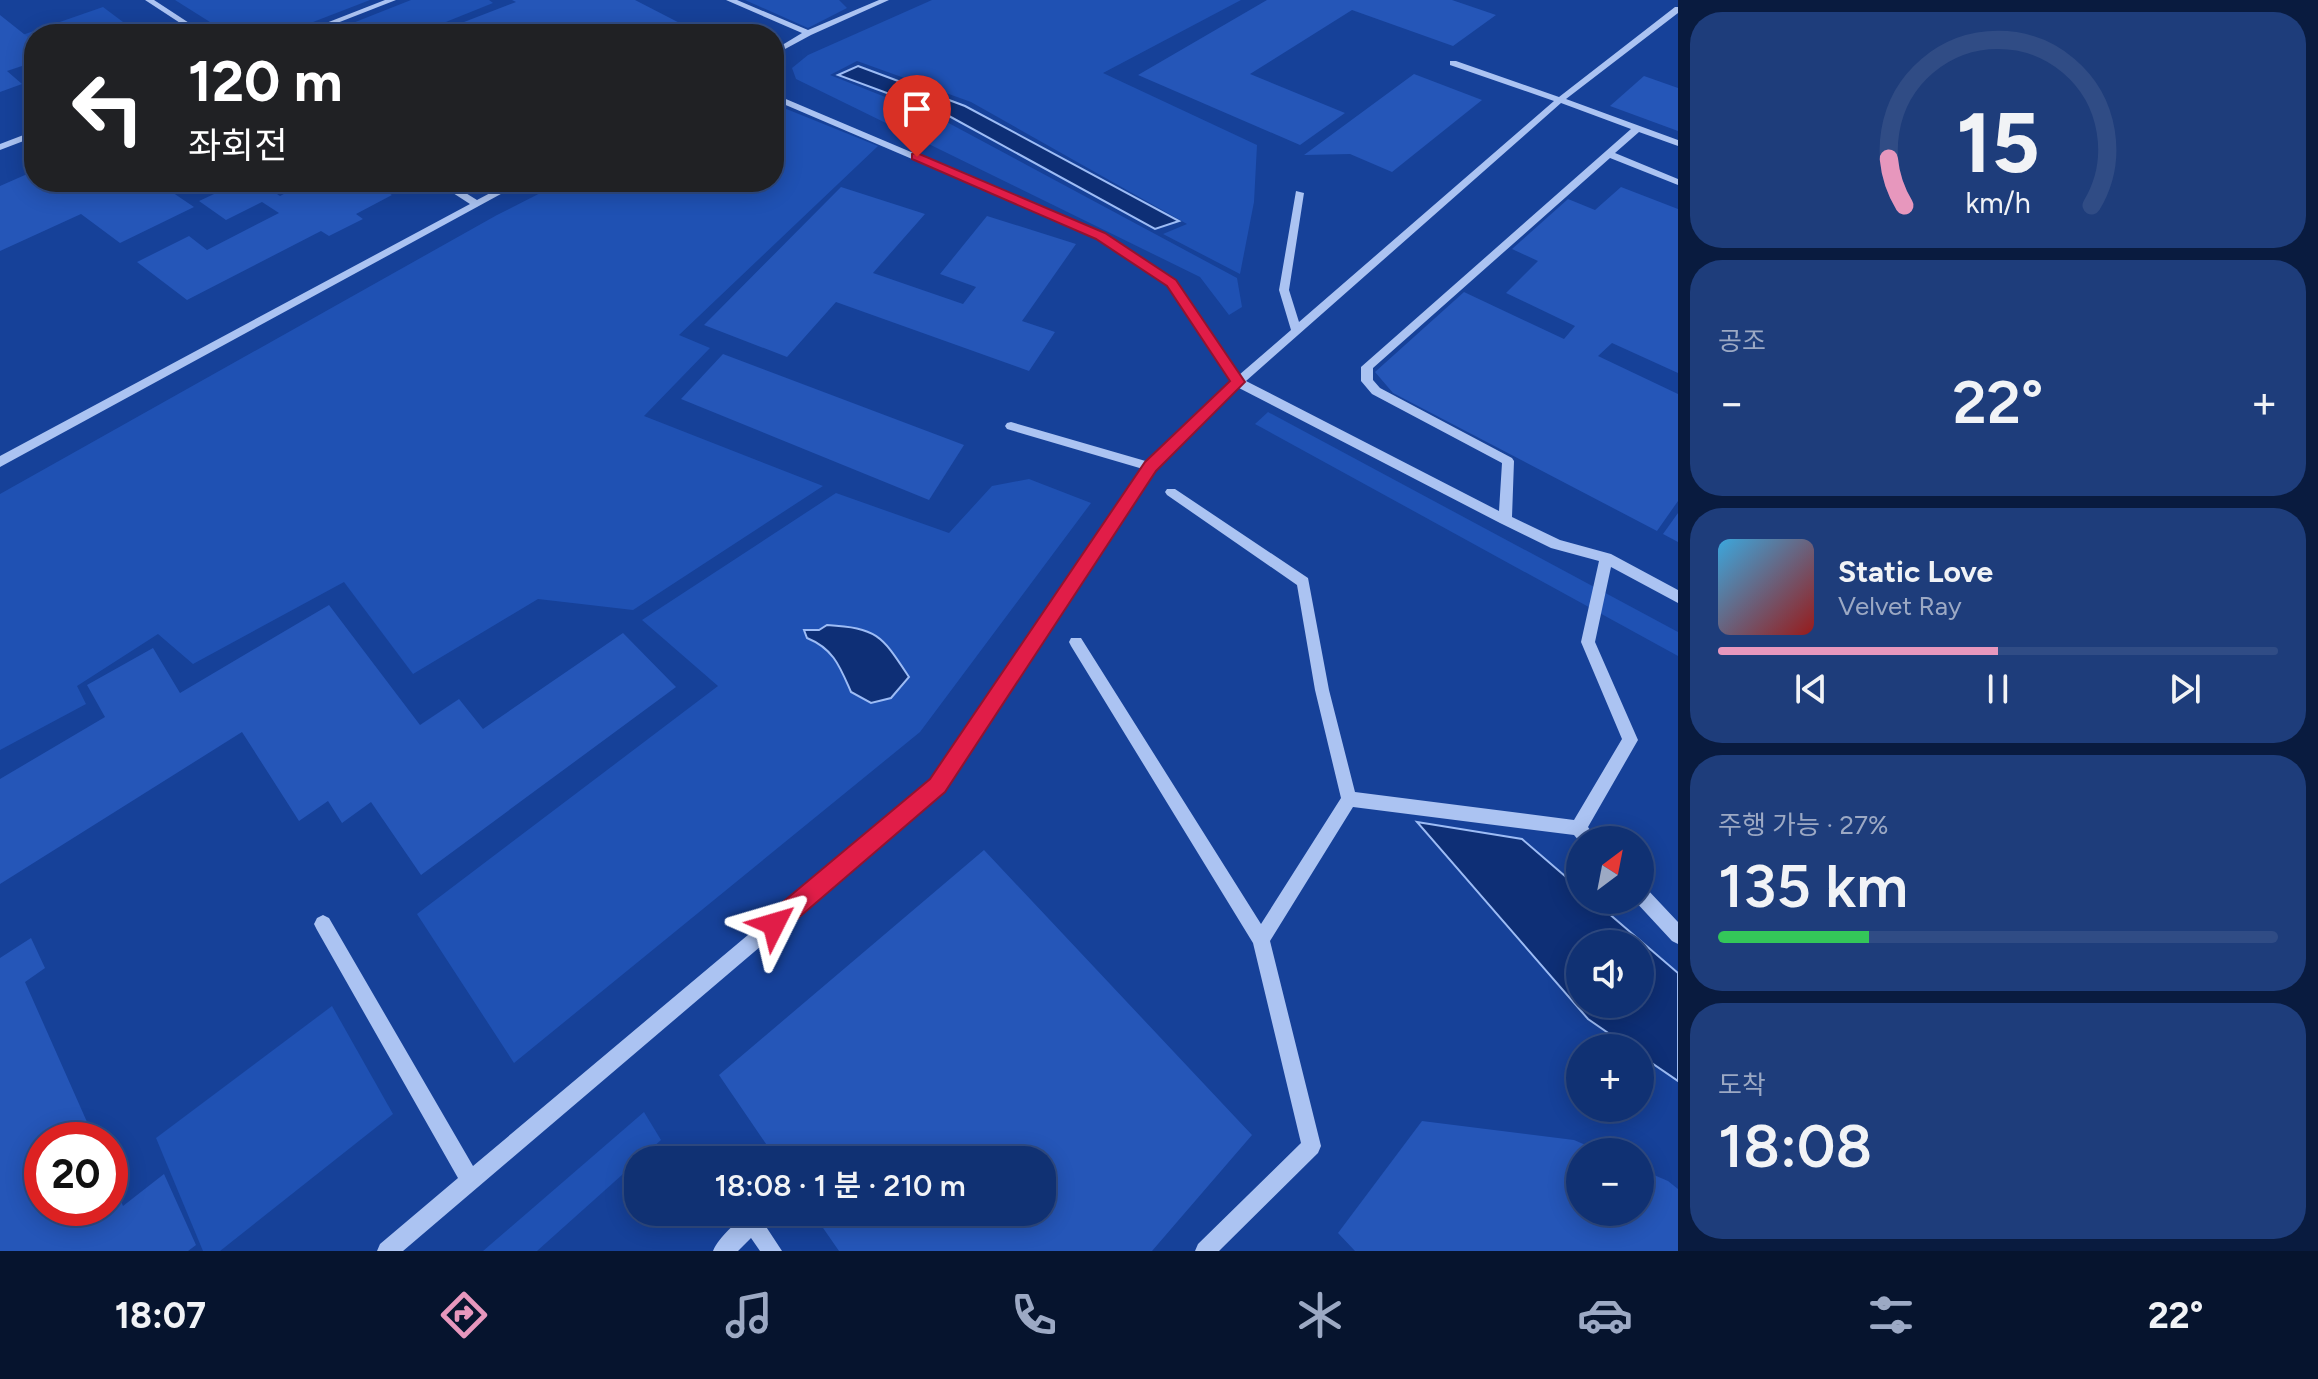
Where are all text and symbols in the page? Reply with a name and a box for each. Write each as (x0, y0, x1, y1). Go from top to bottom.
text: 120 m (188, 48, 343, 115)
icon: left (56, 56, 160, 160)
pin (883, 75, 951, 157)
icon: arrive (895, 87, 939, 131)
text: 15 (1956, 92, 2040, 192)
text: 좌회전 (188, 124, 287, 167)
text: km/h (1965, 186, 2031, 220)
text: 공조 (1718, 325, 1766, 357)
text: 22° (1953, 366, 2043, 438)
text: − (1718, 376, 1745, 429)
text: + (2251, 376, 2278, 429)
text: Static Love (1838, 553, 1993, 590)
text: Velvet Ray (1838, 590, 1962, 622)
icon: previous (1789, 667, 1833, 711)
icon: pause (1976, 667, 2020, 711)
icon: next (2163, 667, 2207, 711)
text: 주행 가능 · 27% (1718, 809, 1888, 841)
north arrow (1566, 826, 1654, 914)
map controls (1566, 826, 1654, 1226)
text: 135 km (1718, 850, 1908, 922)
position arrow (732, 882, 816, 966)
button: sound (1566, 930, 1654, 1018)
button: + (1566, 1034, 1654, 1122)
text: 도착 (1718, 1069, 1766, 1101)
text: 18:08 (1718, 1110, 1872, 1182)
speed limit sign: 20 (24, 1122, 128, 1226)
button: − (1566, 1138, 1654, 1226)
text: 18:08 · 1 분 · 210 m (714, 1167, 966, 1204)
icon: directions (436, 1287, 492, 1343)
icon: music (721, 1287, 777, 1343)
icon: phone (1006, 1287, 1062, 1343)
icon: climate (1292, 1287, 1348, 1343)
icon: car (1577, 1287, 1633, 1343)
icon: filters (1863, 1287, 1919, 1343)
text: 18:07 (115, 1294, 206, 1337)
text: 22° (2148, 1294, 2203, 1337)

